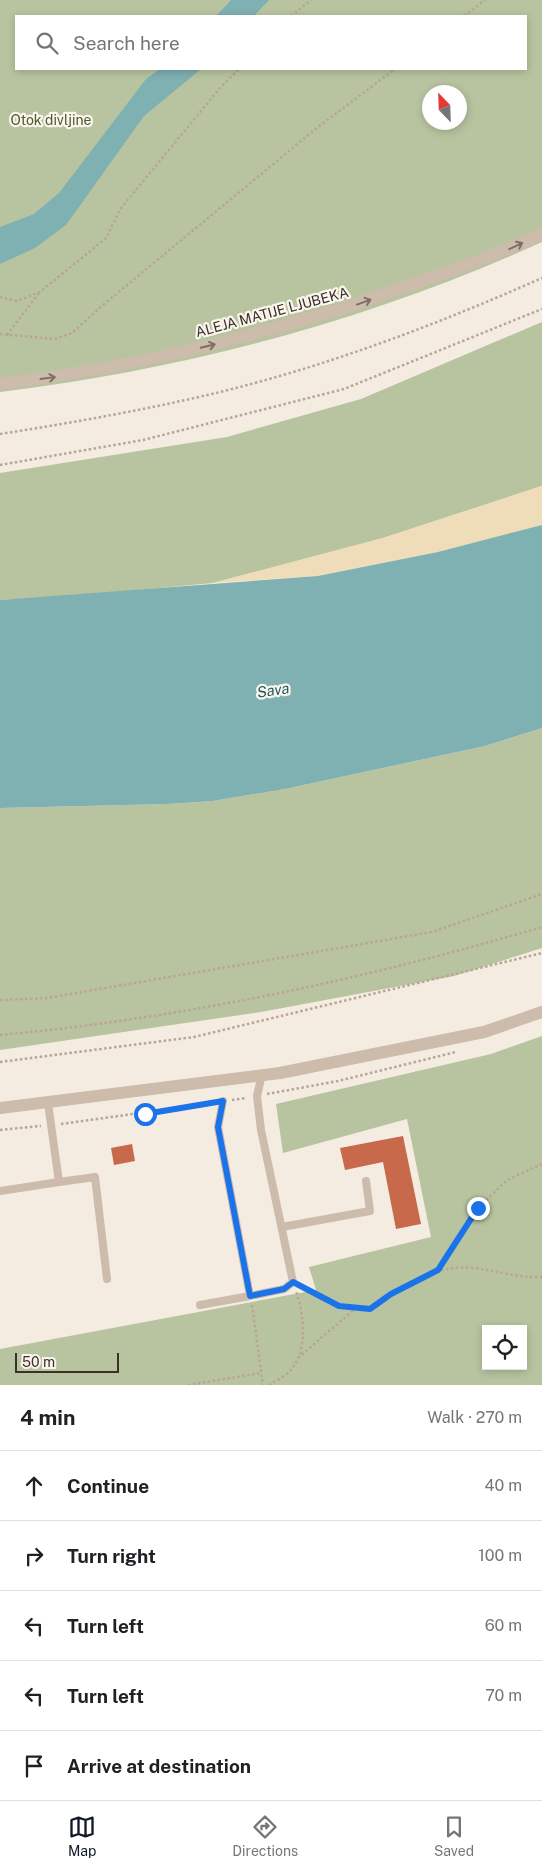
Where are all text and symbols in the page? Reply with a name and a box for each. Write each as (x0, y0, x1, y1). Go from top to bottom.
search box (15, 15, 527, 70)
icon: search (33, 29, 61, 57)
text: Search here (73, 32, 180, 54)
north arrow (422, 85, 467, 130)
park label: Otok divljine (11, 112, 92, 128)
one-way arrow (508, 240, 523, 250)
street label: ALEJA MATIJE LJUBEKA (194, 284, 350, 340)
one-way arrow (356, 297, 371, 306)
one-way arrow (199, 341, 215, 350)
one-way arrow (40, 373, 56, 383)
water label: Sava (256, 679, 290, 701)
route start (134, 1103, 157, 1126)
route end (467, 1197, 490, 1220)
map controls (482, 1325, 527, 1370)
button: locate (482, 1325, 527, 1370)
scale bar (15, 1350, 119, 1373)
text: 50 m (22, 1354, 55, 1370)
text: 4 min (20, 1405, 75, 1430)
text: Walk · 270 m (427, 1408, 522, 1427)
icon: ahead (20, 1472, 48, 1500)
text: Continue (67, 1475, 149, 1497)
text: 40 m (484, 1476, 522, 1495)
icon: right (20, 1542, 48, 1570)
text: Turn right (67, 1545, 156, 1567)
text: 100 m (478, 1546, 522, 1565)
icon: left (20, 1612, 48, 1640)
text: Turn left (67, 1615, 144, 1637)
text: 60 m (485, 1616, 522, 1635)
icon: left (20, 1682, 48, 1710)
text: Turn left (67, 1685, 144, 1707)
text: 70 m (485, 1686, 522, 1705)
icon: arrive (20, 1752, 48, 1780)
text: Arrive at destination (67, 1755, 251, 1777)
tab: Map (68, 1813, 96, 1859)
tab: Directions (232, 1813, 298, 1859)
tab: Saved (434, 1813, 474, 1859)

